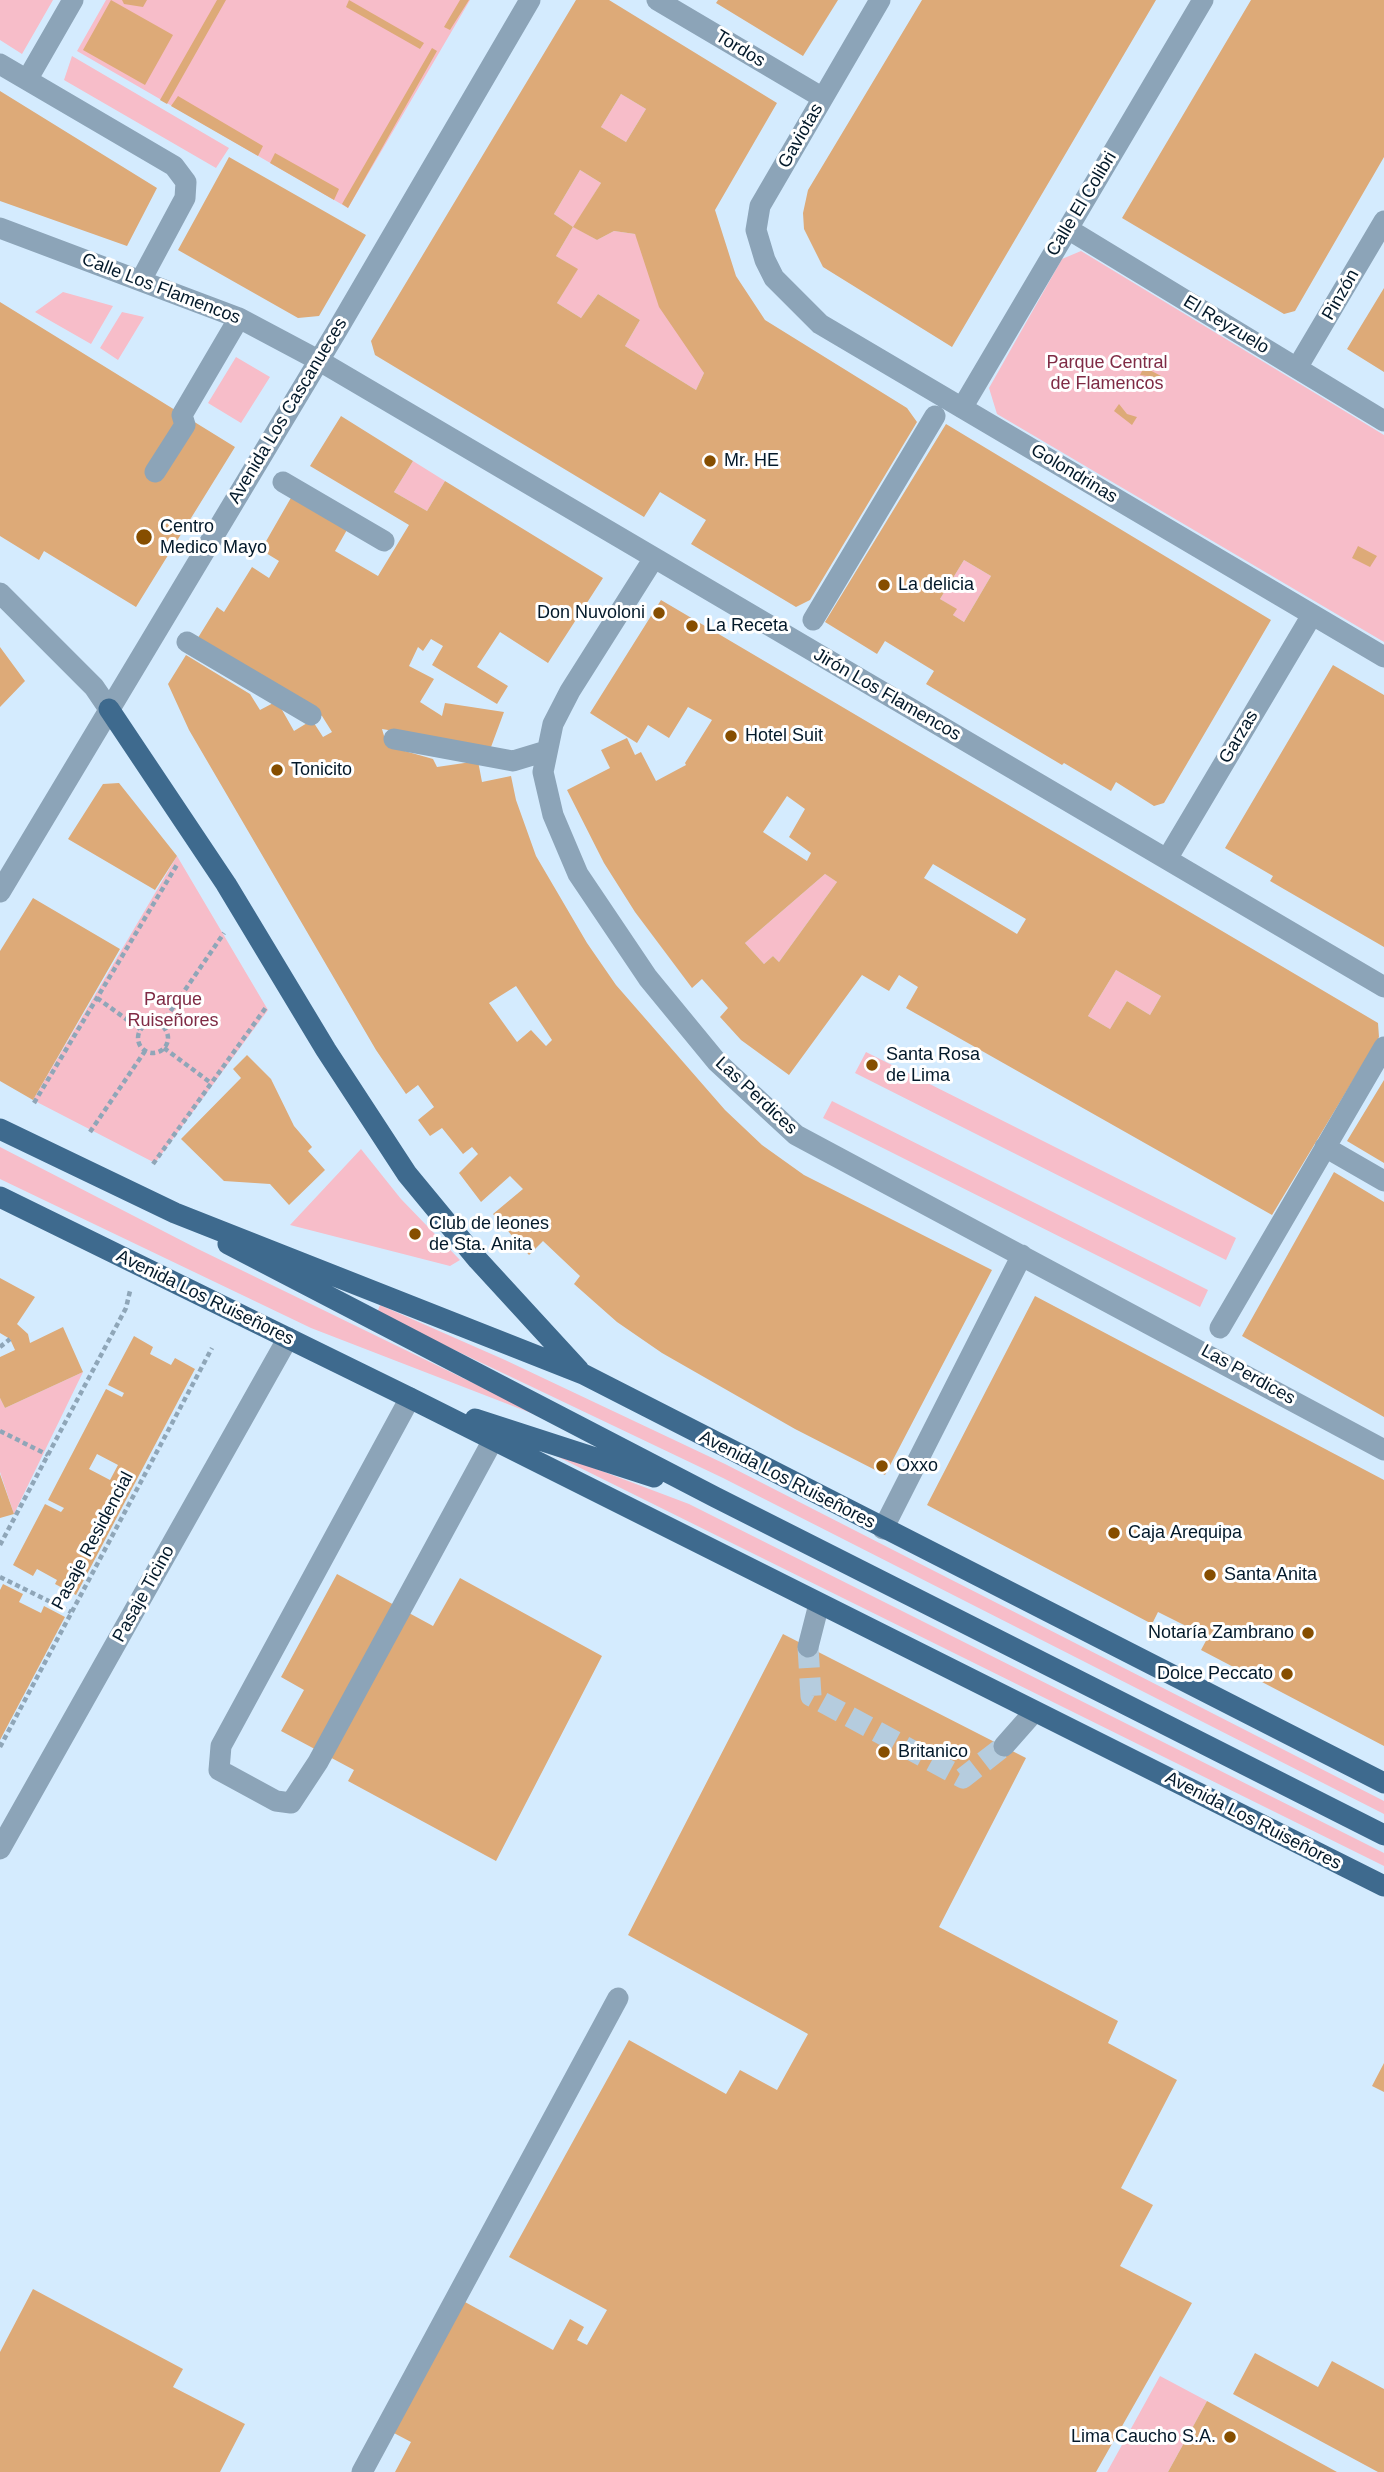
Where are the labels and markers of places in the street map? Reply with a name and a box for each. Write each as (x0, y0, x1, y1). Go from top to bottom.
place label: Mr. HE (724, 450, 779, 472)
marker: Mr. HE (702, 453, 718, 469)
place label: Centro Medico Mayo (160, 516, 267, 558)
marker: Centro Medico Mayo (134, 527, 154, 547)
place label: La delicia (898, 574, 974, 596)
marker: La delicia (876, 577, 892, 593)
place label: Don Nuvoloni (537, 602, 645, 624)
marker: Don Nuvoloni (651, 605, 667, 621)
place label: La Receta (706, 615, 788, 637)
marker: La Receta (684, 618, 700, 634)
place label: Hotel Suit (745, 725, 823, 747)
marker: Hotel Suit (723, 728, 739, 744)
place label: Tonicito (291, 759, 352, 781)
marker: Tonicito (269, 762, 285, 778)
place label: Santa Rosa de Lima (886, 1044, 980, 1086)
marker: Santa Rosa de Lima (864, 1057, 880, 1073)
place label: Club de leones de Sta. Anita (429, 1213, 549, 1256)
marker: Club de leones de Sta. Anita (407, 1226, 423, 1242)
place label: Oxxo (896, 1455, 938, 1477)
marker: Oxxo (874, 1458, 890, 1474)
place label: Caja Arequipa (1128, 1522, 1242, 1544)
marker: Caja Arequipa (1106, 1525, 1122, 1541)
place label: Santa Anita (1224, 1564, 1317, 1586)
marker: Santa Anita (1202, 1567, 1218, 1583)
place label: Notaría Zambrano (1148, 1622, 1294, 1644)
marker: Notaría Zambrano (1300, 1625, 1316, 1641)
place label: Dolce Peccato (1157, 1663, 1273, 1685)
marker: Dolce Peccato (1279, 1666, 1295, 1682)
place label: Britanico (898, 1741, 968, 1763)
marker: Britanico (876, 1744, 892, 1760)
place label: Lima Caucho S.A. (1071, 2426, 1216, 2448)
marker: Lima Caucho S.A. (1222, 2429, 1238, 2445)

